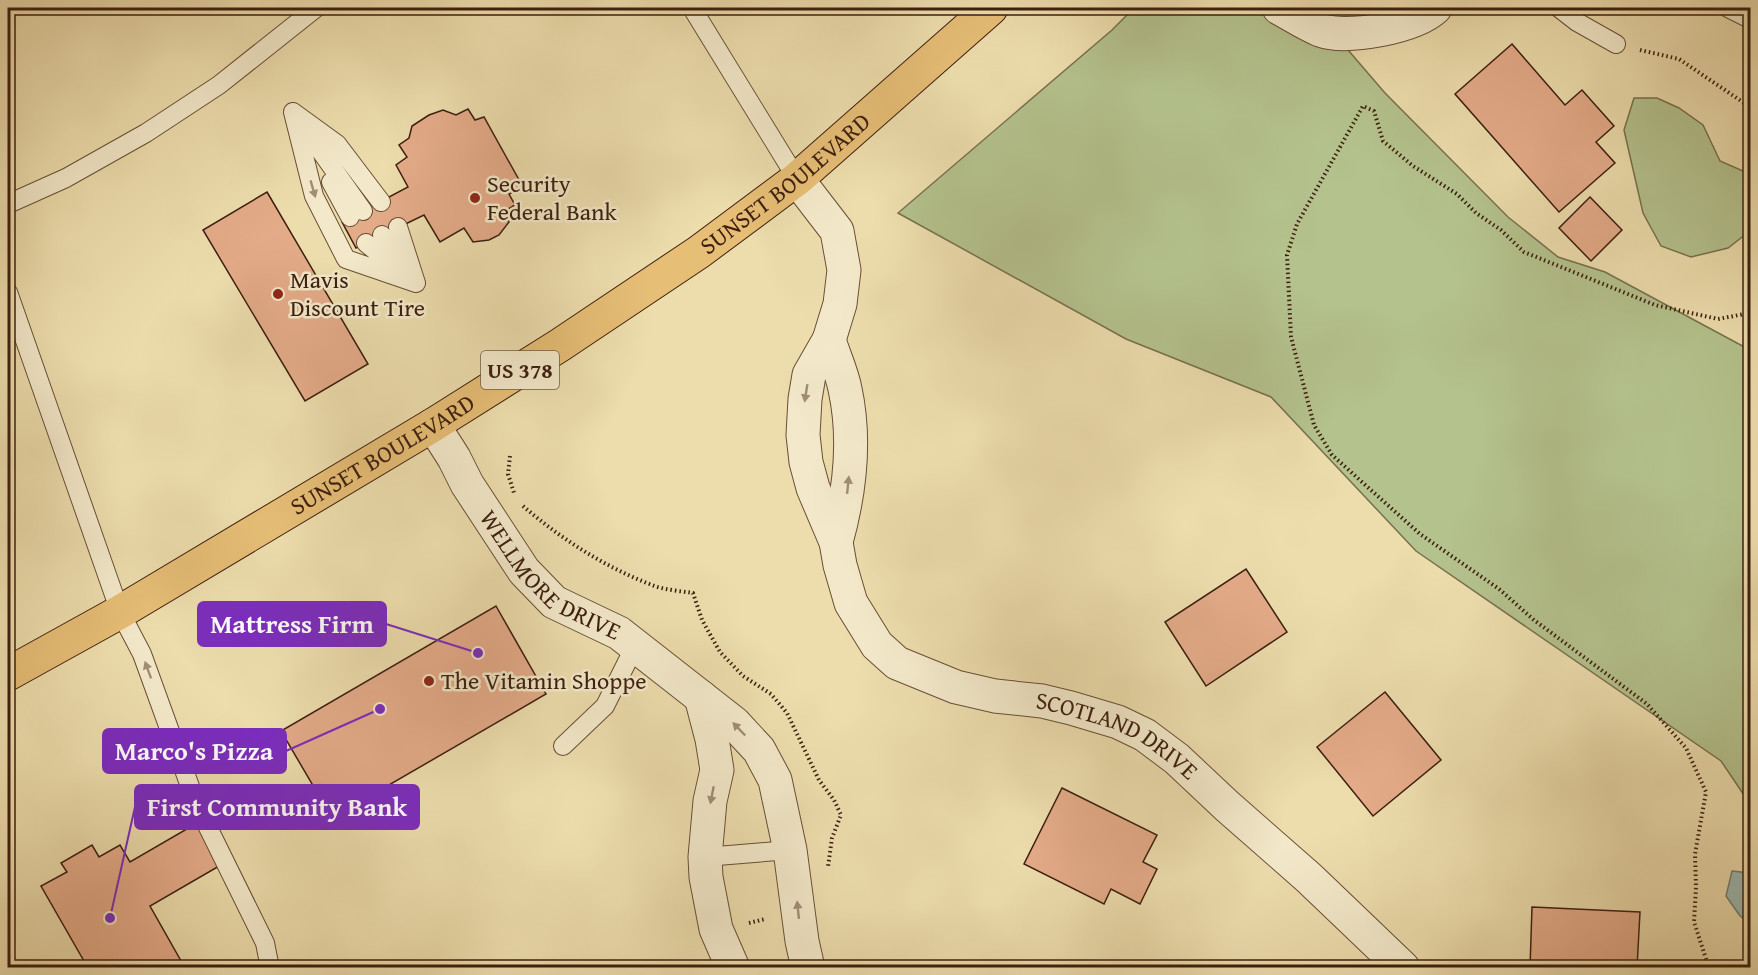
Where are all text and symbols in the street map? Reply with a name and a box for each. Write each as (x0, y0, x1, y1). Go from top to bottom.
street label: SUNSET BOULEVARD (692, 104, 878, 263)
place label: Security Federal Bank (487, 166, 618, 229)
one-way arrow (309, 180, 318, 198)
marker: Security Federal Bank (468, 191, 482, 205)
place label: Mavis Discount Tire (290, 262, 425, 325)
marker: Mavis Discount Tire (271, 287, 285, 301)
road number: US 378 (481, 351, 559, 389)
one-way arrow (801, 384, 810, 403)
street label: SUNSET BOULEVARD (283, 385, 481, 524)
one-way arrow (843, 475, 853, 494)
street label: WELLMORE DRIVE (472, 503, 627, 648)
callout: Mattress Firm (198, 602, 386, 646)
text: Mattress Firm (210, 604, 374, 643)
one-way arrow (143, 661, 152, 679)
place label: The Vitamin Shoppe (441, 663, 646, 698)
marker: The Vitamin Shoppe (422, 674, 436, 688)
street label: SCOTLAND DRIVE (1034, 682, 1206, 787)
one-way arrow (732, 722, 746, 737)
callout: Marco's Pizza (103, 729, 286, 773)
text: Marco's Pizza (115, 731, 274, 770)
callout: First Community Bank (135, 785, 419, 829)
one-way arrow (707, 786, 716, 805)
text: First Community Bank (147, 787, 407, 826)
one-way arrow (793, 900, 803, 919)

